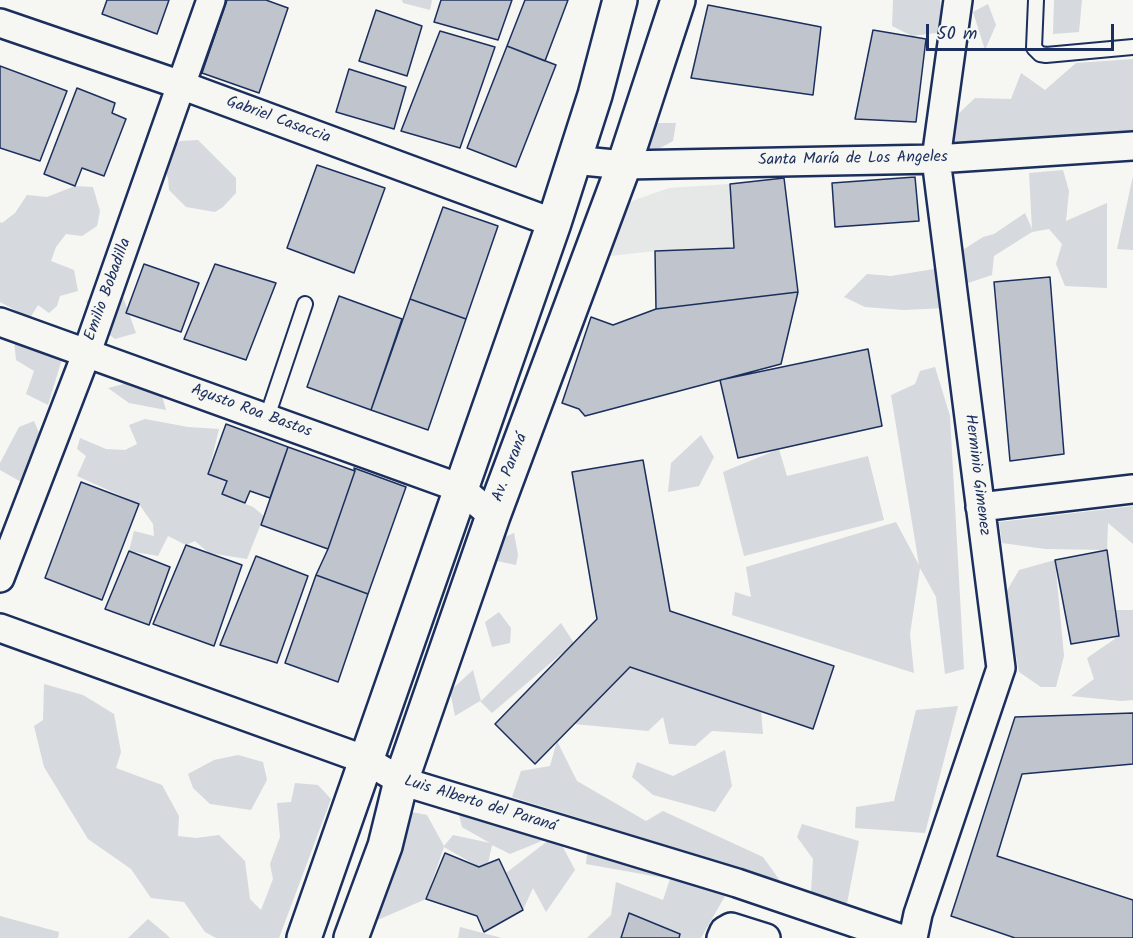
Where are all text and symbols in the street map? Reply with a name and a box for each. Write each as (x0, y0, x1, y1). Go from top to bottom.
scale bar (929, 12, 1116, 50)
text: 50 m (937, 20, 977, 49)
street label: Gabriel Casaccia (223, 93, 333, 149)
street label: Santa María de Los Angeles (758, 149, 948, 171)
street label: Emilio Bobadilla (82, 236, 136, 344)
street label: Agusto Roa Bastos (188, 381, 314, 443)
street label: Herminio Gimenez (959, 413, 993, 537)
street label: Av. Paraná (489, 431, 533, 505)
street label: Luis Alberto del Paraná (401, 773, 559, 837)

